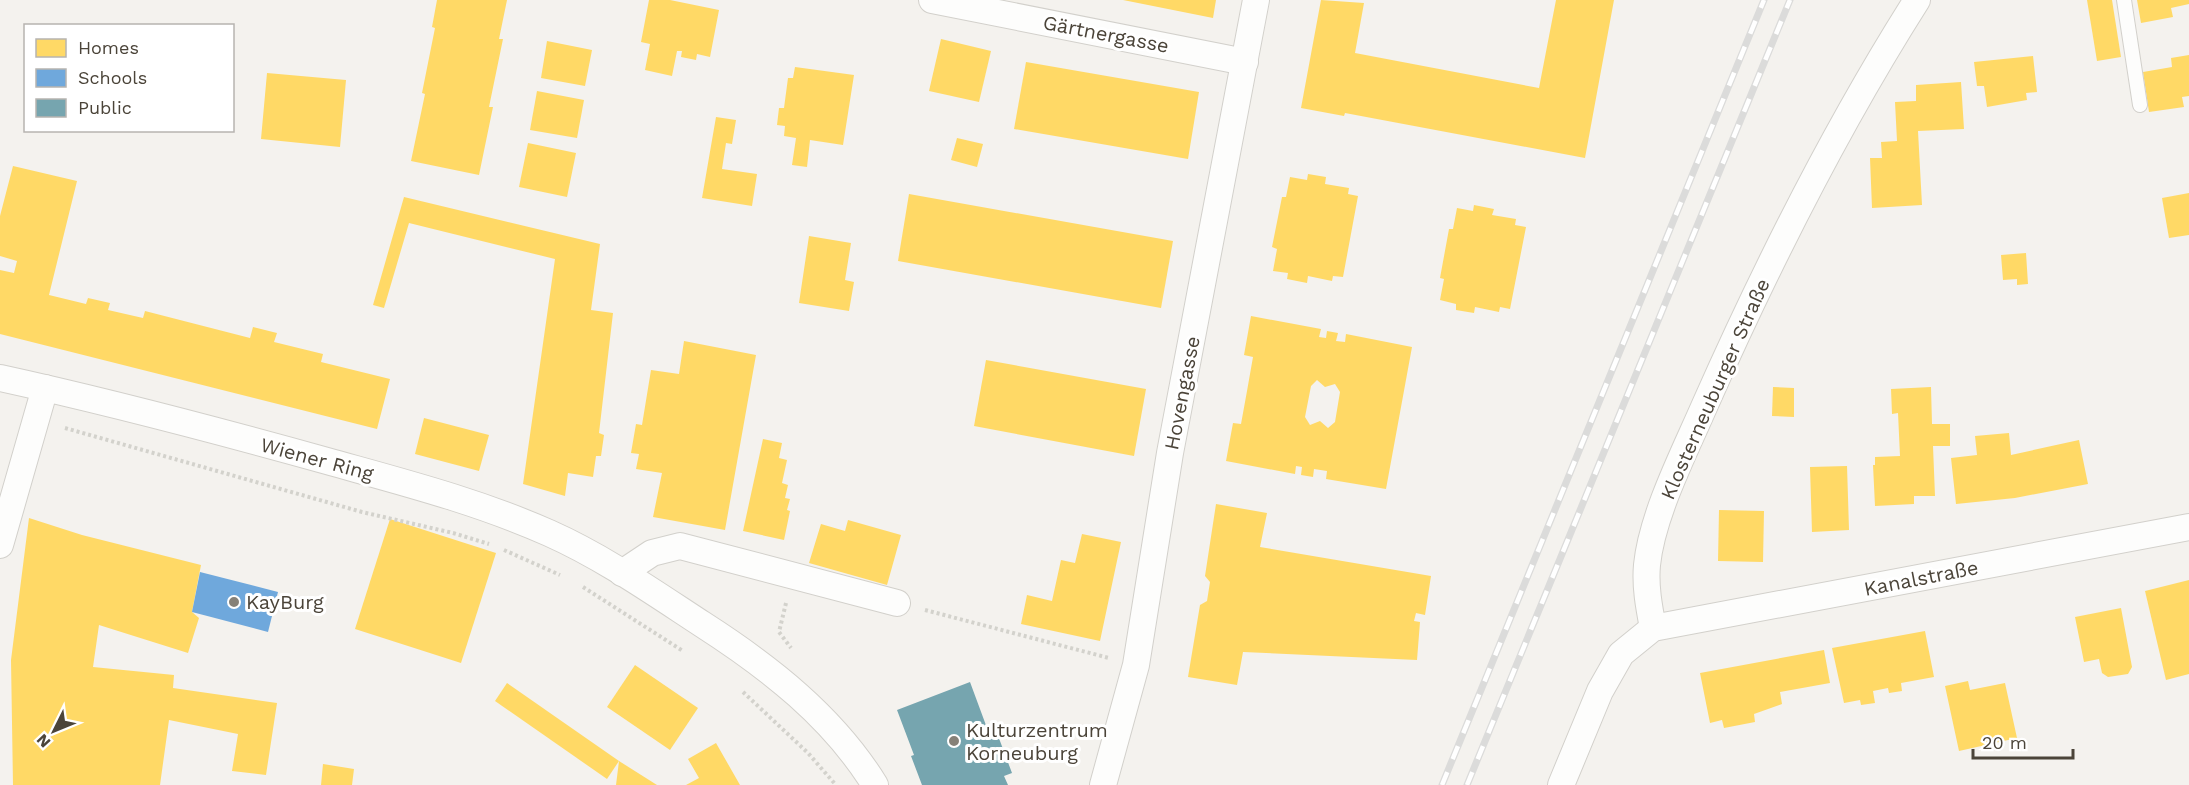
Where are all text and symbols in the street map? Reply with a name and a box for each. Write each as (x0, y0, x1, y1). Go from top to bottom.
street label: Gärtnergasse (1041, 10, 1171, 58)
legend (24, 24, 234, 132)
text: Homes (78, 37, 139, 58)
text: Schools (78, 67, 147, 88)
text: Public (78, 97, 132, 118)
street label: Klosterneuburger Straße (1655, 275, 1775, 503)
street label: Hovengasse (1159, 334, 1205, 452)
street label: Wiener Ring (258, 432, 377, 486)
street label: Kanalstraße (1862, 555, 1980, 601)
place label: KayBurg (246, 590, 324, 614)
marker: KayBurg (227, 595, 241, 609)
north arrow (24, 701, 84, 761)
place label: Kulturzentrum Korneuburg (966, 718, 1108, 765)
scale bar (1973, 722, 2074, 760)
text: N (32, 730, 54, 752)
text: 20 m (1982, 732, 2027, 753)
marker: Kulturzentrum Korneuburg (947, 734, 961, 748)

